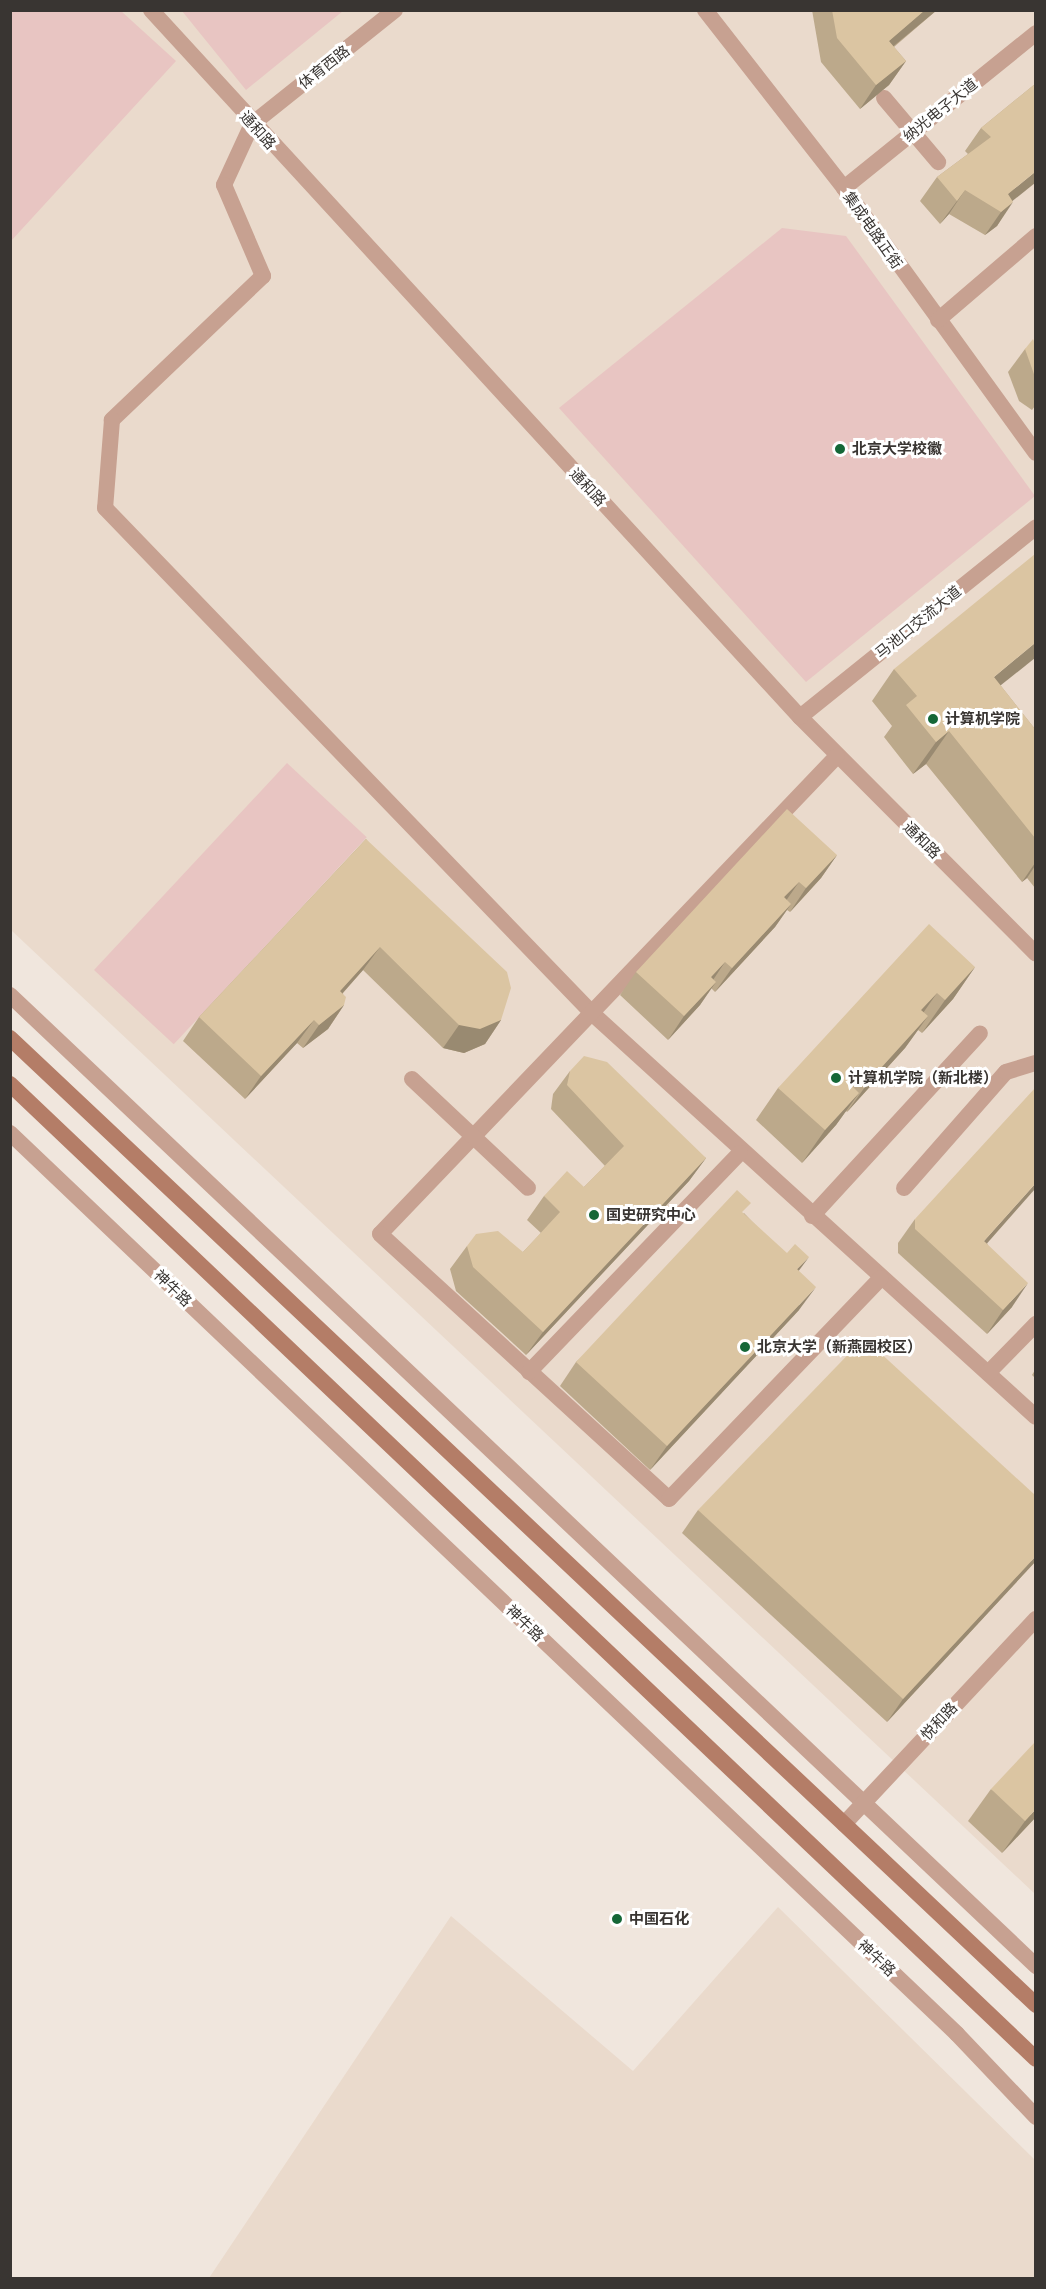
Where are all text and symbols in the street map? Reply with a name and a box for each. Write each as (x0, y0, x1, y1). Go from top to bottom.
street label: 体育西路 (295, 41, 353, 93)
street label: 纳光电子大道 (899, 75, 981, 145)
street label: 通和路 (236, 107, 280, 153)
street label: 集成电路正街 (840, 188, 906, 272)
place label: 北京大学校徽 (852, 440, 942, 458)
marker: 北京大学校徽 (833, 442, 847, 456)
street label: 通和路 (566, 464, 610, 510)
street label: 马池口交流大道 (872, 582, 964, 662)
place label: 计算机学院 (945, 710, 1020, 728)
marker: 计算机学院 (926, 712, 940, 726)
street label: 通和路 (900, 818, 944, 862)
place label: 计算机学院（新北楼） (848, 1069, 998, 1087)
marker: 计算机学院（新北楼） (829, 1071, 843, 1085)
place label: 国史研究中心 (606, 1206, 696, 1224)
marker: 国史研究中心 (587, 1208, 601, 1222)
street label: 神牛路 (151, 1266, 195, 1310)
place label: 北京大学（新燕园校区） (757, 1338, 922, 1356)
marker: 北京大学（新燕园校区） (738, 1340, 752, 1354)
street label: 神牛路 (503, 1601, 547, 1645)
street label: 悦和路 (917, 1698, 961, 1744)
place label: 中国石化 (629, 1910, 689, 1928)
marker: 中国石化 (610, 1912, 624, 1926)
street label: 神牛路 (854, 1936, 900, 1980)

